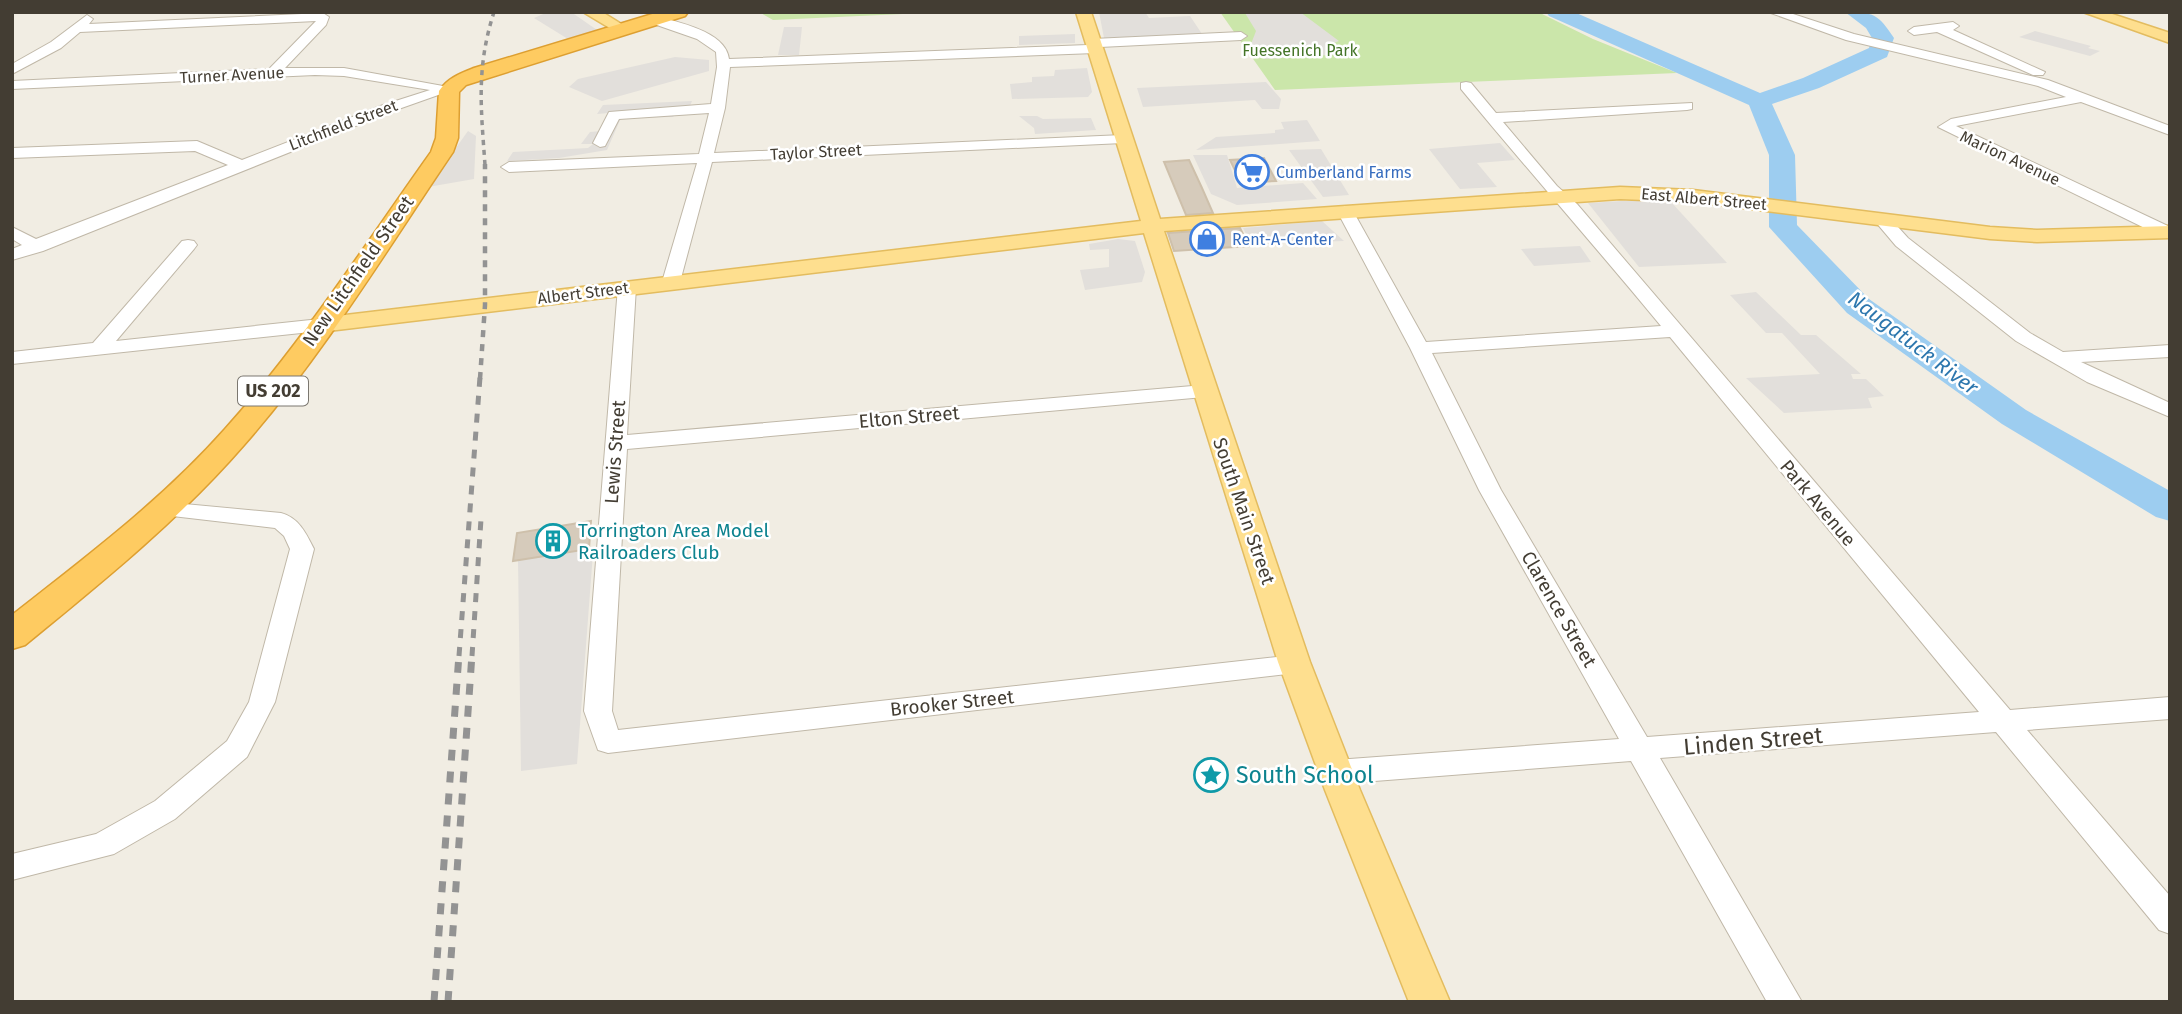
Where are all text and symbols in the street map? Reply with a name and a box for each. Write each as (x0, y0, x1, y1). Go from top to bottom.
park label: Fuessenich Park (1242, 41, 1359, 60)
street label: Turner Avenue (179, 63, 285, 87)
street label: Litchfield Street (286, 95, 400, 154)
street label: Marion Avenue (1957, 127, 2063, 189)
street label: Taylor Street (770, 140, 862, 164)
supermarket icon: Cumberland Farms (1233, 153, 1271, 191)
place label: Cumberland Farms (1276, 163, 1412, 182)
street label: East Albert Street (1640, 184, 1768, 214)
street label: New Litchfield Street (297, 191, 419, 351)
shop icon: Rent-A-Center (1188, 220, 1226, 258)
place label: Rent-A-Center (1232, 230, 1334, 249)
street label: Albert Street (536, 278, 630, 308)
water label: Naugatuck River (1843, 286, 1984, 401)
road number: US 202 (238, 376, 308, 405)
street label: Lewis Street (600, 399, 630, 505)
street label: Elton Street (858, 401, 960, 433)
street label: South Main Street (1208, 435, 1280, 588)
street label: Park Avenue (1775, 455, 1861, 551)
place label: Torrington Area Model Railroaders Club (578, 519, 770, 564)
building icon: Torrington Area Model Railroaders Club (534, 522, 572, 560)
street label: Clarence Street (1517, 547, 1602, 671)
street label: Brooker Street (889, 685, 1015, 721)
street label: Linden Street (1682, 721, 1824, 761)
place icon: South School (1192, 756, 1230, 794)
place label: South School (1236, 761, 1374, 789)

